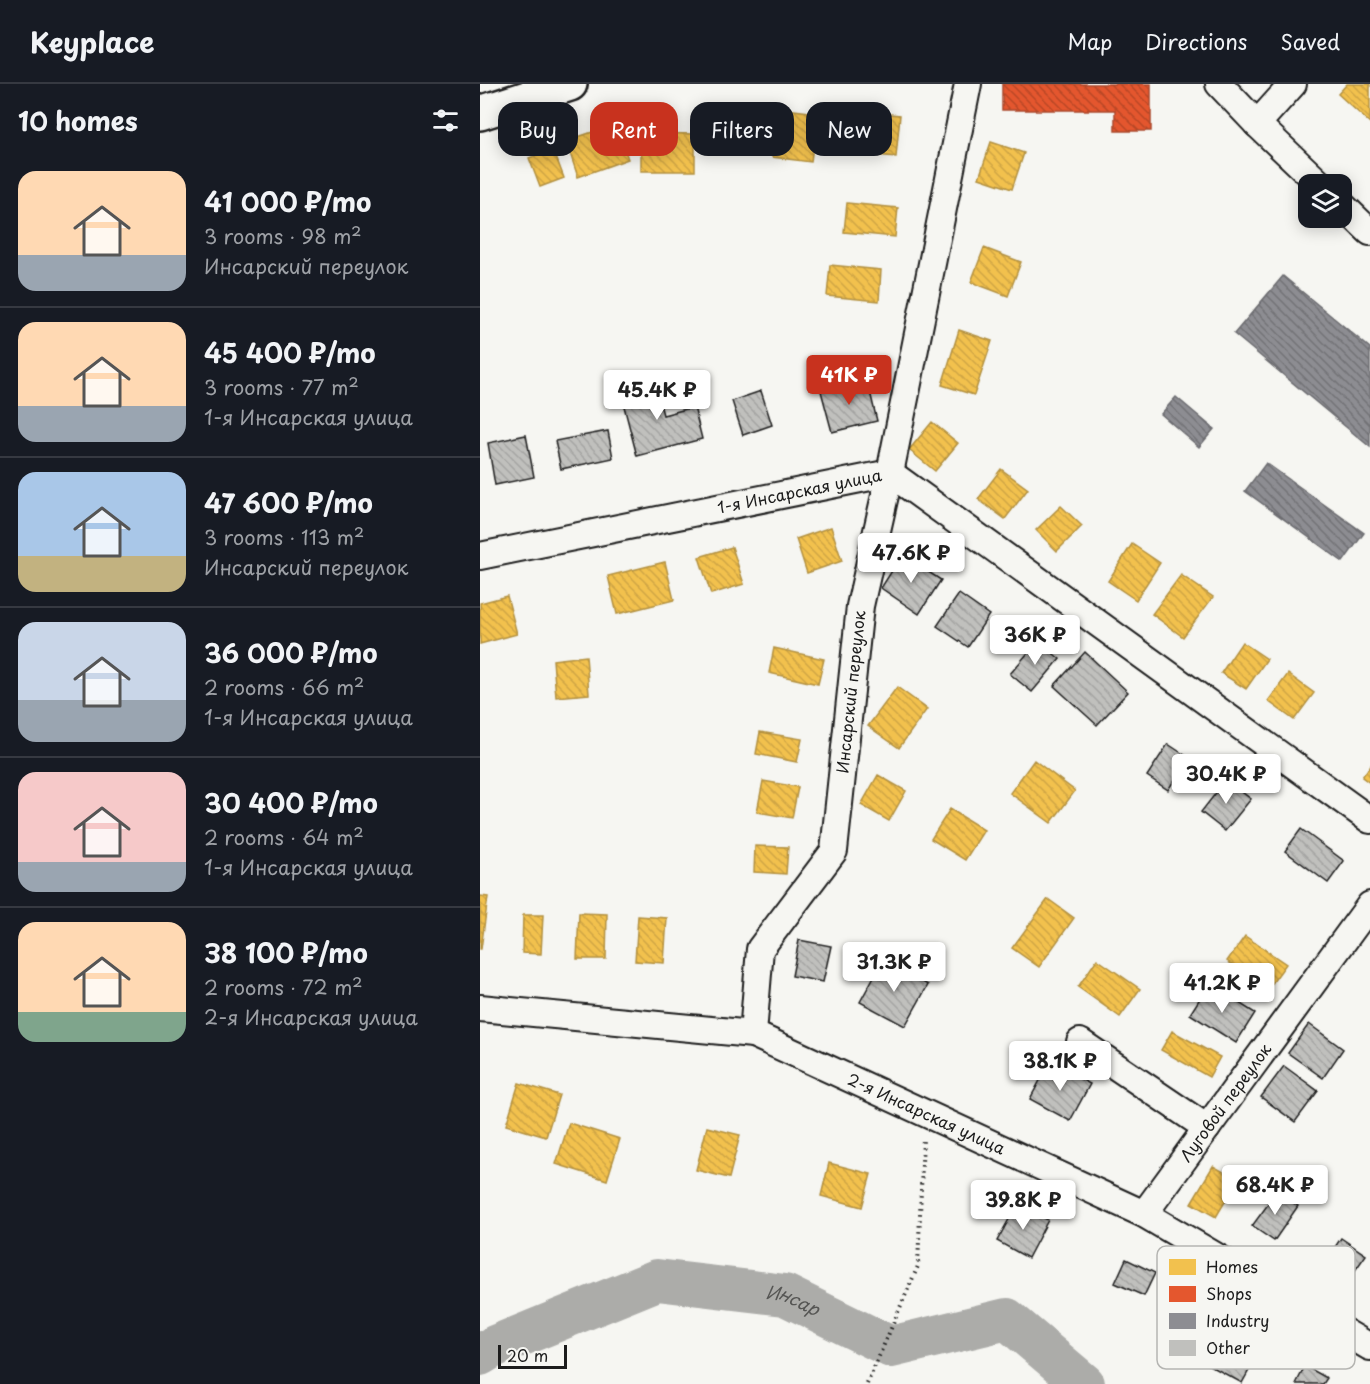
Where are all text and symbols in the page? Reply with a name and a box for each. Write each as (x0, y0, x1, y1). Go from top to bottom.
text: Keyplace (30, 20, 155, 63)
text: Map (1067, 25, 1112, 57)
text: Directions (1145, 25, 1247, 57)
text: Saved (1280, 25, 1340, 57)
text: 10 homes (18, 101, 138, 140)
chip: Buy (498, 102, 578, 156)
chip: Rent (590, 102, 678, 156)
chip: Filters (690, 102, 794, 156)
chip: New (806, 102, 892, 156)
icon: filters (429, 104, 462, 137)
map controls (1298, 174, 1352, 228)
button: layers (1298, 174, 1352, 228)
text: 41 000 ₽/mo (204, 182, 371, 221)
icon: home (66, 195, 138, 267)
text: 3 rooms · 98 m² (204, 221, 362, 251)
text: Инсарский переулок (204, 251, 408, 281)
text: 45 400 ₽/mo (204, 333, 376, 372)
icon: home (66, 346, 138, 418)
pin: 41K ₽ (807, 355, 891, 406)
text: 41K ₽ (820, 359, 878, 389)
pin: 45.4K ₽ (602, 370, 712, 421)
text: 3 rooms · 77 m² (204, 372, 359, 402)
text: 45.4K ₽ (618, 374, 696, 404)
text: 1-я Инсарская улица (204, 402, 413, 432)
street label: 1-я Инсарская улица (715, 462, 884, 519)
text: 47 600 ₽/mo (204, 483, 373, 522)
icon: home (66, 496, 138, 568)
text: 3 rooms · 113 m² (204, 522, 364, 552)
pin: 47.6K ₽ (856, 533, 966, 584)
text: 47.6K ₽ (872, 537, 950, 567)
text: Инсарский переулок (204, 552, 408, 582)
street label: Инсарский переулок (829, 609, 871, 775)
pin: 36K ₽ (993, 615, 1077, 666)
text: 36K ₽ (1004, 619, 1066, 649)
text: 36 000 ₽/mo (204, 633, 378, 672)
icon: home (66, 646, 138, 718)
text: 2 rooms · 66 m² (204, 672, 364, 702)
text: 1-я Инсарская улица (204, 702, 413, 732)
pin: 30.4K ₽ (1171, 754, 1281, 805)
text: 30.4K ₽ (1186, 758, 1266, 788)
text: 30 400 ₽/mo (204, 783, 378, 822)
icon: home (66, 796, 138, 868)
text: 2 rooms · 64 m² (204, 822, 364, 852)
text: 1-я Инсарская улица (204, 852, 413, 882)
text: 38 100 ₽/mo (204, 933, 368, 972)
pin: 31.3K ₽ (839, 942, 949, 993)
icon: home (66, 946, 138, 1018)
text: 31.3K ₽ (857, 946, 931, 976)
pin: 41.2K ₽ (1167, 963, 1277, 1014)
text: 41.2K ₽ (1183, 967, 1261, 997)
text: 2 rooms · 72 m² (204, 972, 363, 1002)
text: 2-я Инсарская улица (204, 1002, 418, 1032)
street label: Луговой переулок (1173, 1037, 1276, 1166)
pin: 38.1K ₽ (1005, 1041, 1115, 1092)
text: 38.1K ₽ (1023, 1045, 1097, 1075)
street label: 2-я Инсарская улица (844, 1066, 1009, 1160)
pin: 68.4K ₽ (1220, 1165, 1330, 1216)
text: 68.4K ₽ (1236, 1169, 1314, 1199)
pin: 39.8K ₽ (968, 1180, 1078, 1231)
text: 39.8K ₽ (985, 1184, 1061, 1214)
legend (1157, 1246, 1355, 1369)
text: Homes (1206, 1254, 1258, 1278)
water label: Инсар (764, 1278, 826, 1323)
text: Shops (1206, 1281, 1252, 1305)
text: Industry (1206, 1308, 1269, 1332)
text: Other (1206, 1335, 1250, 1359)
scale bar (498, 1342, 567, 1370)
text: 20 m (507, 1343, 548, 1367)

